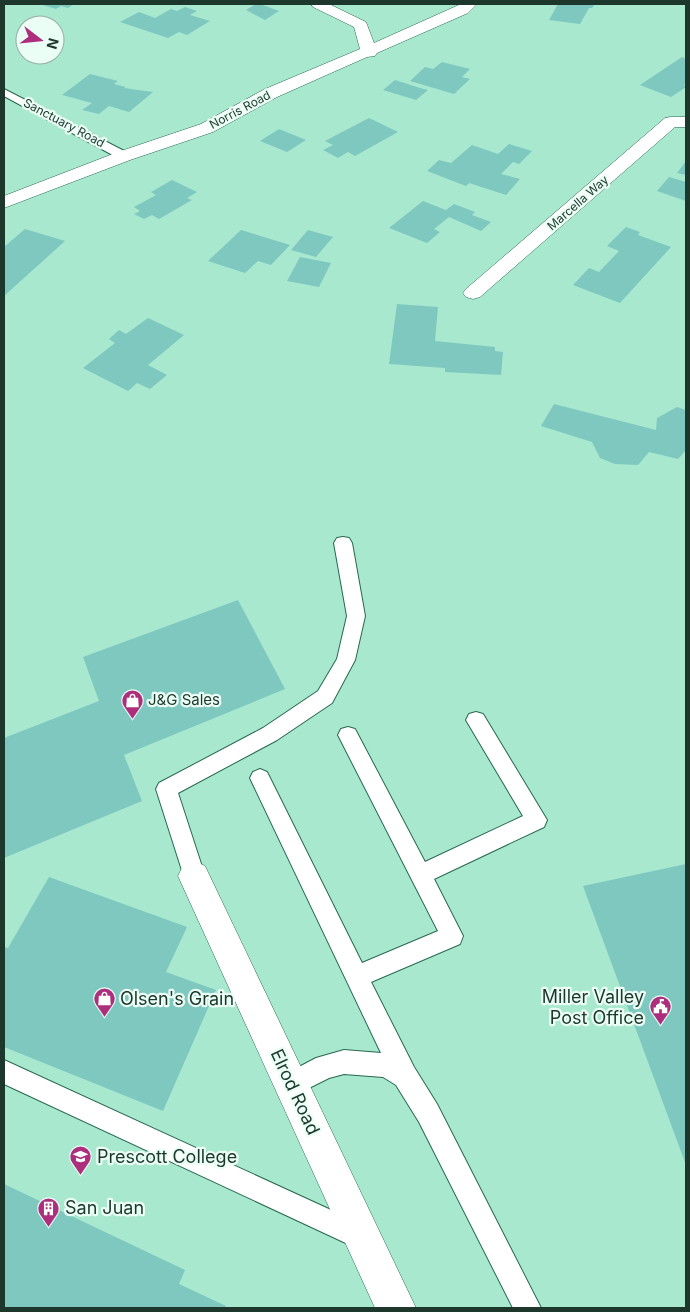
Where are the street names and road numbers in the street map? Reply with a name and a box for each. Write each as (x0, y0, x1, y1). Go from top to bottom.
street label: Norris Road (207, 87, 273, 132)
street label: Sanctuary Road (21, 95, 107, 150)
street label: Marcella Way (544, 172, 612, 233)
street label: Elrod Road (267, 1046, 324, 1138)

